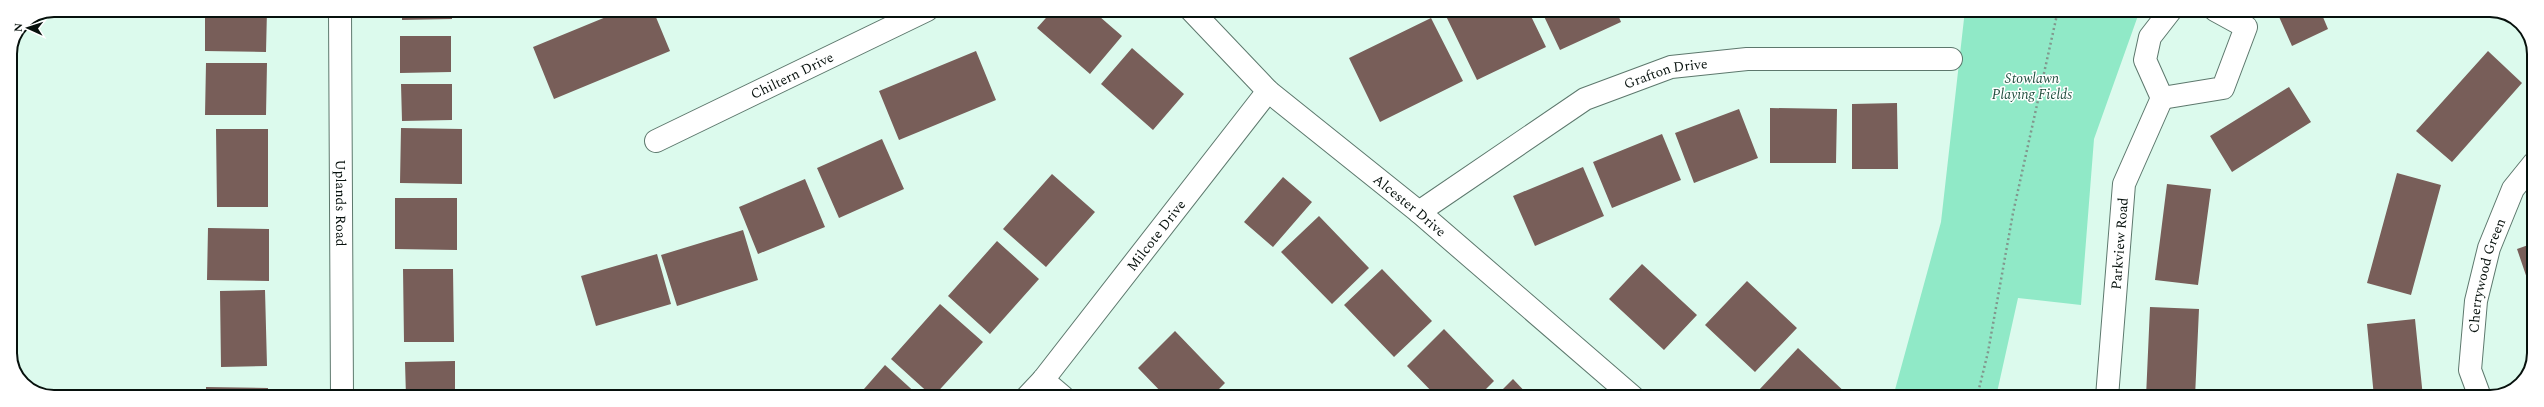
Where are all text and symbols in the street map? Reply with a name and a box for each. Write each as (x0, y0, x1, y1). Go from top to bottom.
north arrow (8, 8, 48, 48)
text: N (10, 23, 27, 32)
street label: Chiltern Drive (747, 47, 837, 105)
street label: Grafton Drive (1621, 53, 1709, 95)
park label: Stowlawn Playing Fields (1992, 68, 2072, 105)
street label: Uplands Road (330, 159, 351, 247)
street label: Alcester Drive (1369, 169, 1451, 242)
street label: Milcote Drive (1122, 195, 1191, 276)
street label: Parkview Road (2106, 196, 2134, 290)
street label: Cherrywood Green (2463, 215, 2511, 334)

